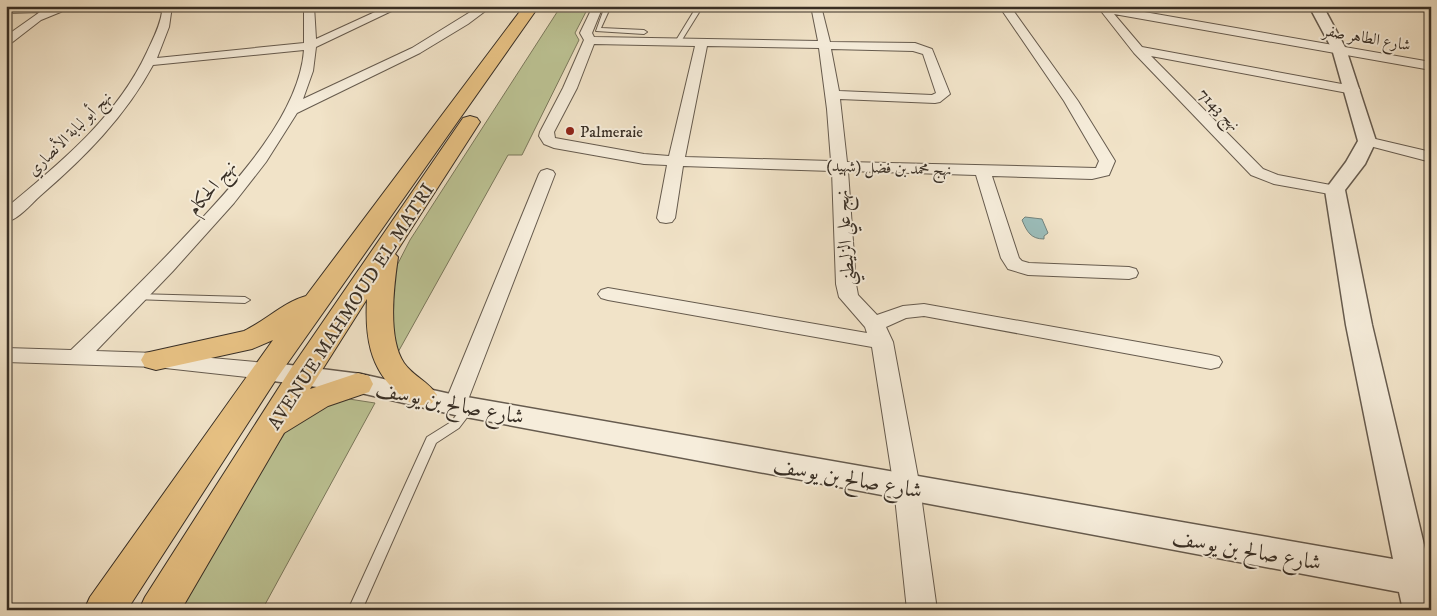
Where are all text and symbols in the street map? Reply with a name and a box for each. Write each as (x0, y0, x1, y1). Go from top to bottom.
street label: شارع الطاهر صفر (1319, 20, 1412, 58)
street label: نهج 7143 (1191, 84, 1244, 138)
street label: نهج أبو لبابة الأنصاري (22, 86, 119, 183)
place label: Palmeraie (580, 122, 643, 142)
marker: Palmeraie (564, 125, 576, 137)
street label: نهج الحكام (183, 156, 246, 223)
street label: نهج محمد بن فضل (شهيد) (826, 156, 952, 184)
street label: AVENUE MAHMOUD EL MATRI (263, 179, 440, 434)
street label: نهج علي الزليطني (831, 189, 866, 287)
street label: شارع صالح بن يوسف (372, 376, 526, 436)
street label: شارع صالح بن يوسف (770, 452, 924, 510)
street label: شارع صالح بن يوسف (1169, 524, 1323, 582)

